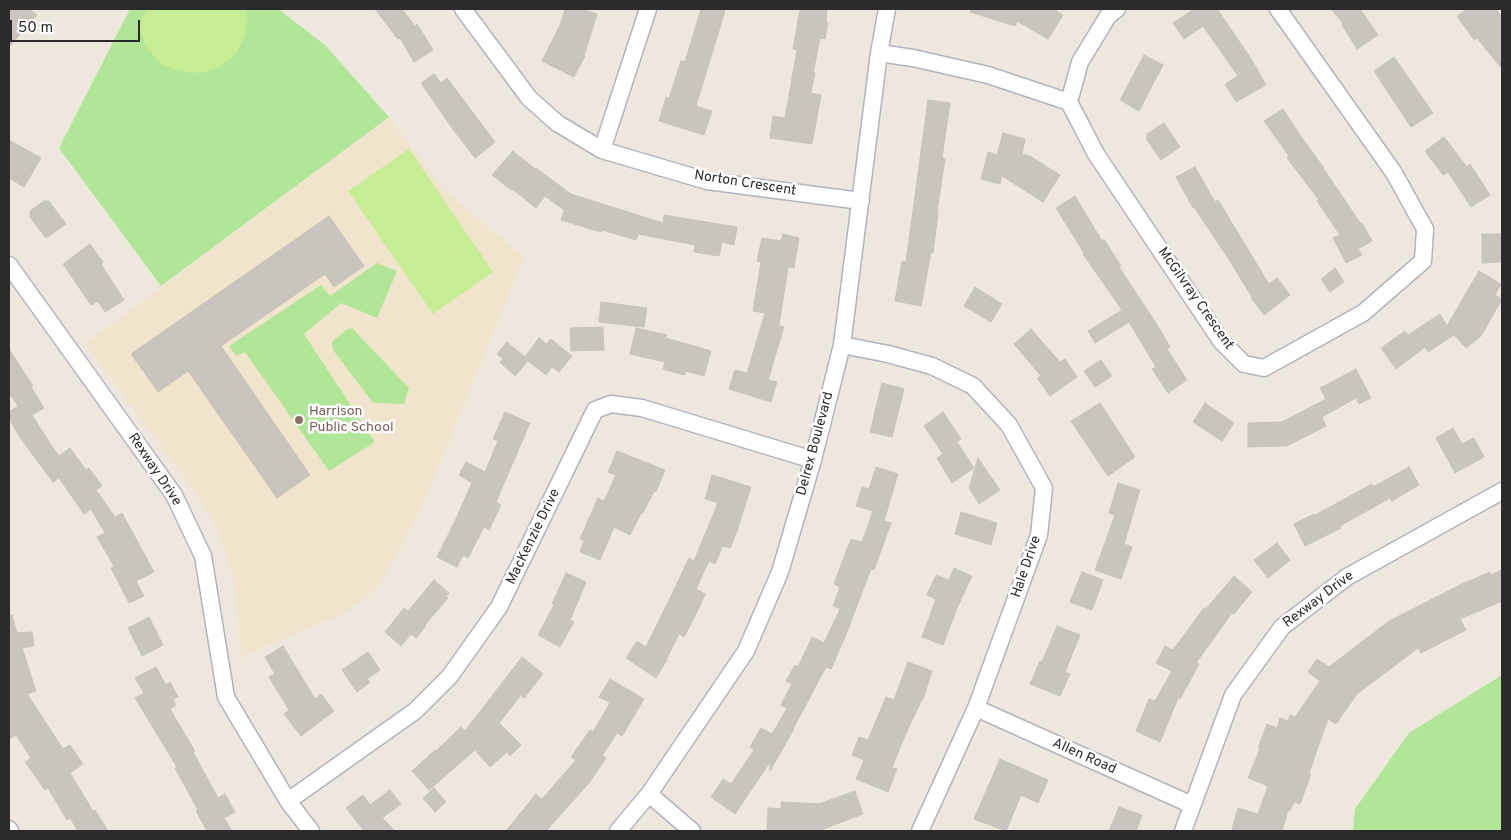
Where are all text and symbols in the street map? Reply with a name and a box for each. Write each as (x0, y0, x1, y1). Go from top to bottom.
scale bar (12, 10, 142, 42)
text: 50 m (18, 19, 53, 38)
street label: Norton Crescent (693, 168, 797, 200)
street label: McGilvray Crescent (1153, 245, 1237, 353)
street label: Delrex Boulevard (794, 390, 838, 498)
place label: Harrison Public School (309, 404, 394, 437)
marker: Harrison Public School (293, 414, 305, 426)
street label: Rexway Drive (124, 430, 184, 510)
street label: MacKenzie Drive (504, 486, 564, 588)
street label: Hale Drive (1009, 534, 1045, 600)
street label: Rexway Drive (1280, 568, 1358, 632)
street label: Allen Road (1049, 735, 1119, 779)

